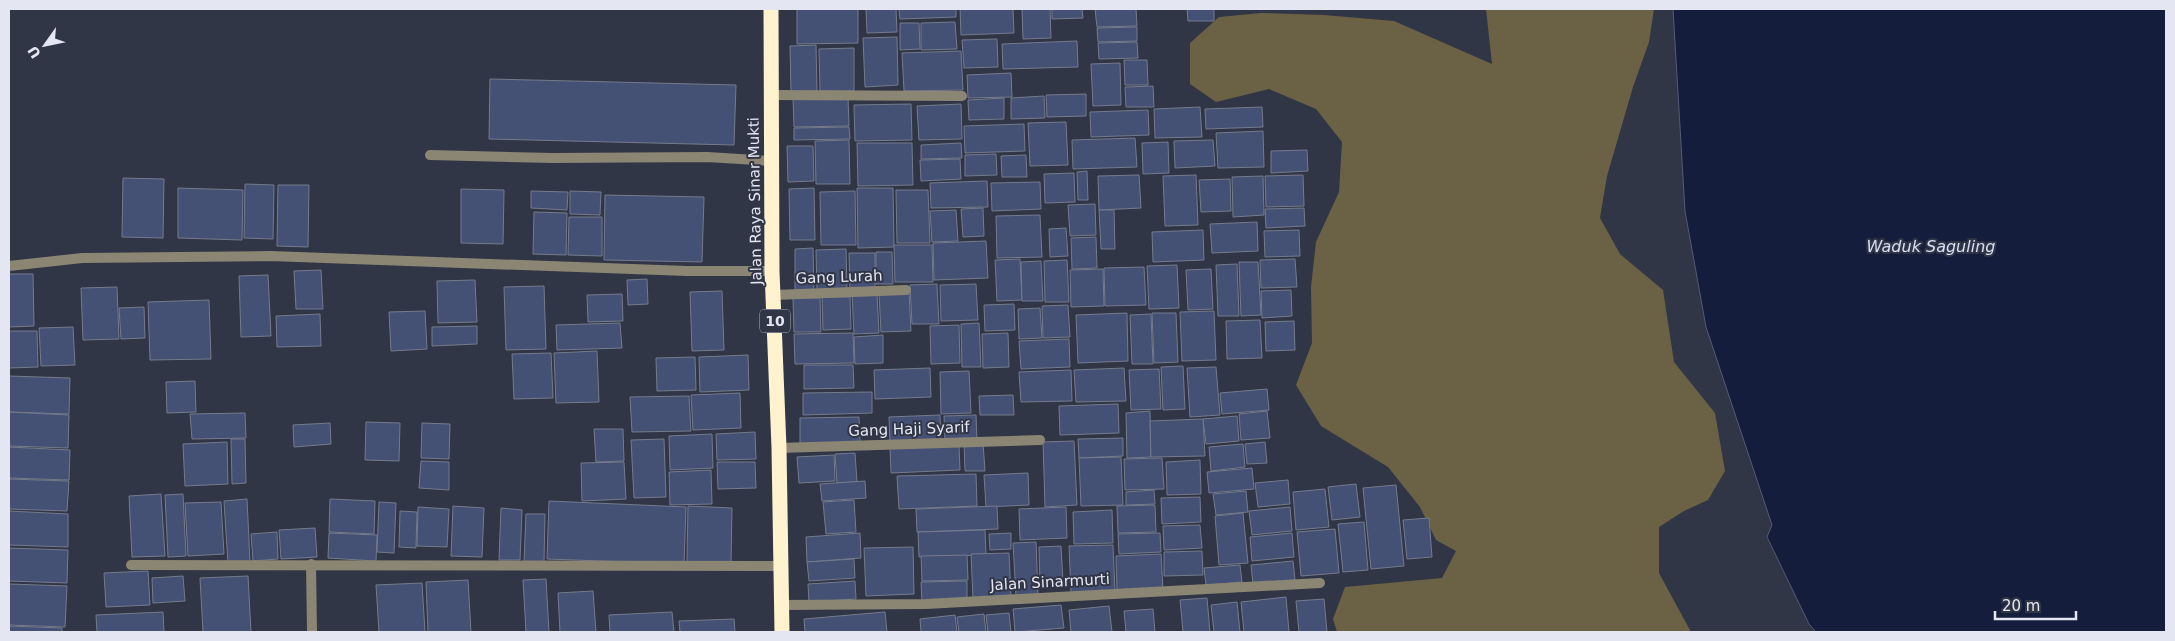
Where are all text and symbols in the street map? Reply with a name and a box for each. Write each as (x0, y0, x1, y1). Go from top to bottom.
north arrow (20, 20, 70, 70)
text: U (24, 43, 44, 61)
street label: Jalan Raya Sinar Mukti (745, 117, 765, 286)
water label: Waduk Saguling (1867, 237, 1995, 256)
street label: Gang Lurah (795, 266, 883, 288)
road number: 10 (760, 310, 790, 332)
street label: Gang Haji Syarif (848, 418, 971, 440)
street label: Jalan Sinarmurti (989, 570, 1110, 594)
scale bar (1995, 588, 2076, 620)
text: 20 m (2002, 597, 2040, 615)

